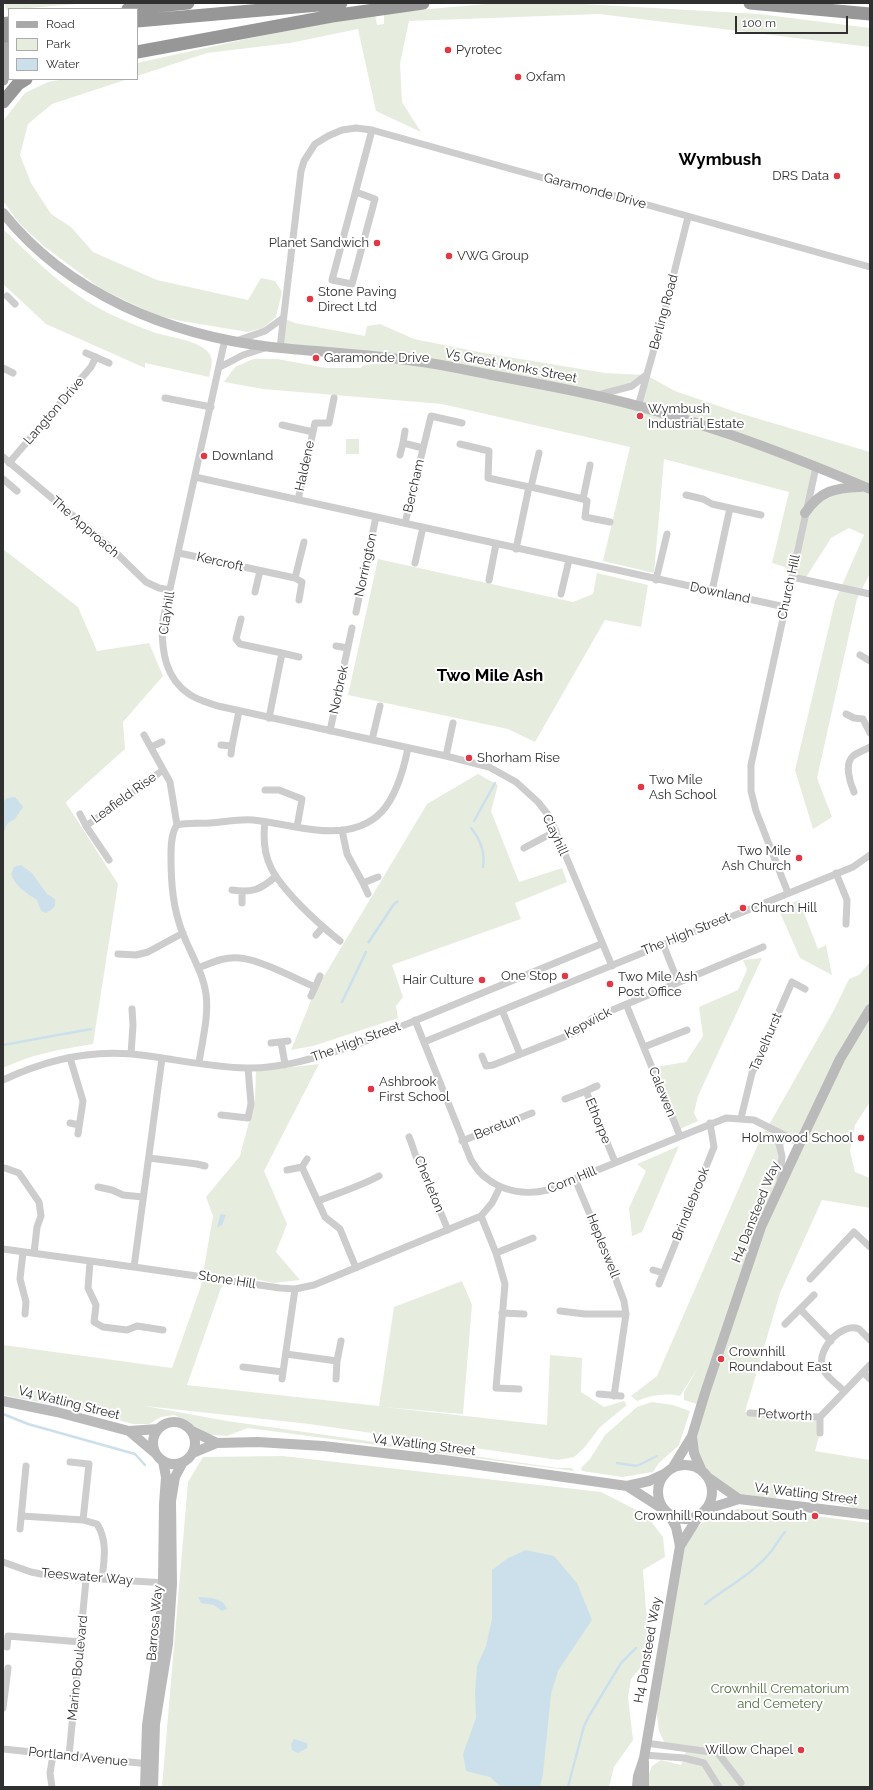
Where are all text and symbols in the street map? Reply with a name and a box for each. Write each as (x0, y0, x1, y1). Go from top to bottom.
legend (8, 8, 138, 80)
scale bar (737, 8, 850, 34)
text: 100 m (742, 16, 776, 30)
text: Road (46, 17, 75, 31)
text: Park (46, 37, 71, 51)
place label: Pyrotec (456, 42, 502, 58)
marker: Pyrotec (443, 45, 453, 55)
text: Water (46, 57, 80, 71)
place label: Oxfam (526, 69, 565, 85)
marker: Oxfam (513, 72, 523, 82)
district label: Wymbush (679, 150, 761, 170)
place label: DRS Data (772, 168, 829, 184)
street label: Garamonde Drive (542, 170, 648, 212)
marker: DRS Data (832, 171, 842, 181)
place label: Planet Sandwich (269, 235, 369, 251)
marker: Planet Sandwich (372, 238, 382, 248)
place label: VWG Group (457, 248, 529, 264)
marker: VWG Group (444, 251, 454, 261)
street label: Berling Road (646, 273, 682, 351)
place label: Stone Paving Direct Ltd (318, 284, 397, 315)
marker: Stone Paving Direct Ltd (305, 294, 315, 304)
street label: V5 Great Monks Street (444, 346, 578, 386)
place label: Garamonde Drive (324, 350, 429, 366)
marker: Garamonde Drive (311, 353, 321, 363)
street label: Langton Drive (21, 374, 87, 448)
place label: Wymbush Industrial Estate (648, 401, 744, 432)
marker: Wymbush Industrial Estate (635, 411, 645, 421)
street label: Haldene (292, 439, 318, 493)
place label: Downland (212, 448, 273, 464)
marker: Downland (199, 451, 209, 461)
street label: Bercham (400, 458, 428, 514)
street label: The Approach (48, 493, 122, 561)
street label: Norrington (352, 532, 380, 598)
street label: Kercroft (195, 549, 245, 575)
street label: Church Hill (774, 553, 804, 621)
street label: Downland (688, 579, 752, 607)
street label: Clayhill (156, 590, 178, 636)
street label: Norbrek (326, 664, 352, 716)
district label: Two Mile Ash (437, 666, 543, 686)
place label: Shorham Rise (477, 750, 560, 766)
marker: Shorham Rise (464, 753, 474, 763)
street label: Leafield Rise (89, 769, 159, 827)
place label: Two Mile Ash School (649, 772, 716, 803)
marker: Two Mile Ash School (636, 782, 646, 792)
street label: Clayhill (539, 812, 571, 858)
place label: Two Mile Ash Church (722, 843, 791, 874)
marker: Two Mile Ash Church (794, 853, 804, 863)
place label: Church Hill (751, 900, 817, 916)
marker: Church Hill (738, 903, 748, 913)
street label: The High Street (640, 909, 732, 959)
place label: One Stop (501, 968, 557, 984)
place label: Two Mile Ash Post Office (618, 969, 698, 1000)
marker: One Stop (560, 971, 570, 981)
place label: Hair Culture (402, 972, 474, 988)
marker: Hair Culture (477, 975, 487, 985)
marker: Two Mile Ash Post Office (605, 979, 615, 989)
street label: Kepwick (562, 1004, 614, 1042)
street label: Tavelhurst (747, 1011, 785, 1073)
street label: The High Street (309, 1019, 403, 1065)
street label: Calewen (645, 1065, 679, 1119)
place label: Ashbrook First School (379, 1074, 450, 1105)
marker: Ashbrook First School (366, 1084, 376, 1094)
street label: Ethorpe (582, 1096, 614, 1146)
street label: Beretun (472, 1111, 522, 1143)
place label: Holmwood School (742, 1130, 853, 1146)
marker: Holmwood School (856, 1133, 866, 1143)
street label: Cherleton (411, 1154, 447, 1214)
street label: H4 Dansteed Way (729, 1159, 783, 1265)
street label: Corn Hill (545, 1163, 599, 1197)
street label: Brindlebrook (669, 1165, 713, 1243)
street label: Hepleswell (583, 1212, 623, 1280)
street label: Stone Hill (197, 1268, 257, 1292)
place label: Crownhill Roundabout East (729, 1344, 832, 1375)
marker: Crownhill Roundabout East (716, 1354, 726, 1364)
street label: V4 Watling Street (17, 1383, 121, 1423)
street label: Petworth (757, 1406, 813, 1424)
street label: V4 Watling Street (371, 1431, 477, 1459)
street label: V4 Watling Street (753, 1480, 859, 1508)
place label: Crownhill Roundabout South (634, 1508, 807, 1524)
marker: Crownhill Roundabout South (810, 1511, 820, 1521)
street label: Teeswater Way (41, 1565, 133, 1589)
street label: Barrosa Way (144, 1585, 166, 1661)
street label: H4 Dansteed Way (631, 1595, 665, 1705)
street label: Marino Boulevard (65, 1615, 91, 1721)
park label: Crownhill Crematorium and Cemetery (711, 1681, 849, 1712)
place label: Willow Chapel (705, 1742, 793, 1758)
street label: Portland Avenue (28, 1744, 128, 1770)
marker: Willow Chapel (796, 1745, 806, 1755)

